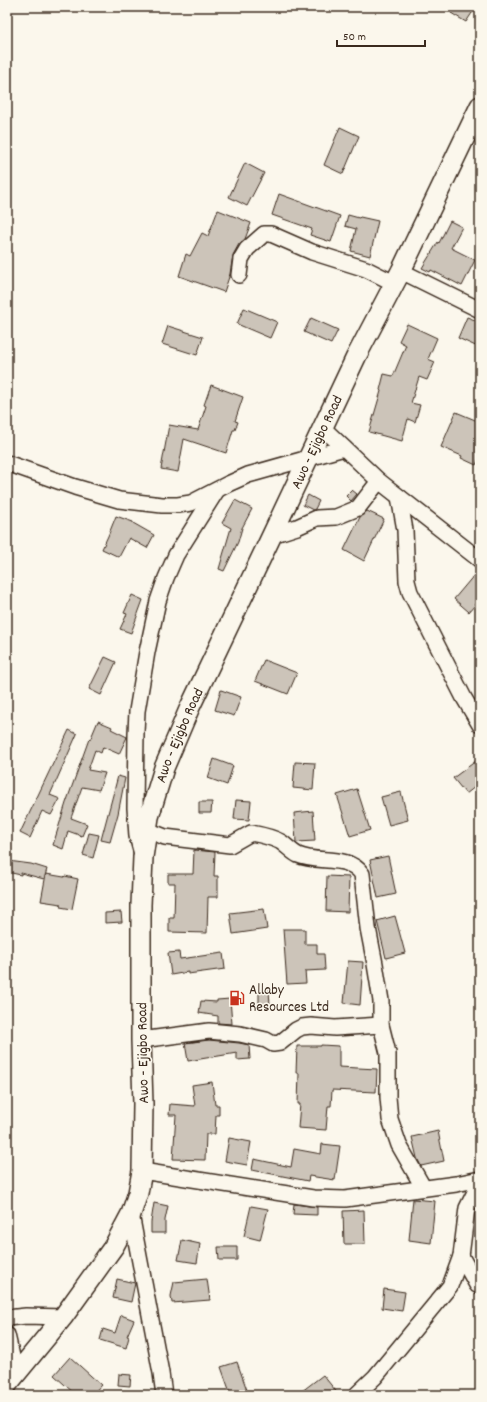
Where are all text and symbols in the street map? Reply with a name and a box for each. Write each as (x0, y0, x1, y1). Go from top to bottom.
scale bar (337, 22, 425, 48)
text: 50 m (343, 29, 366, 46)
street label: Awo - Ejigbo Road (286, 392, 349, 493)
street label: Awo - Ejigbo Road (151, 685, 210, 786)
place label: Allaby Resources Ltd (249, 980, 329, 1019)
fuel station icon: Allaby Resources Ltd (228, 989, 246, 1007)
street label: Awo - Ejigbo Road (132, 1002, 156, 1104)

